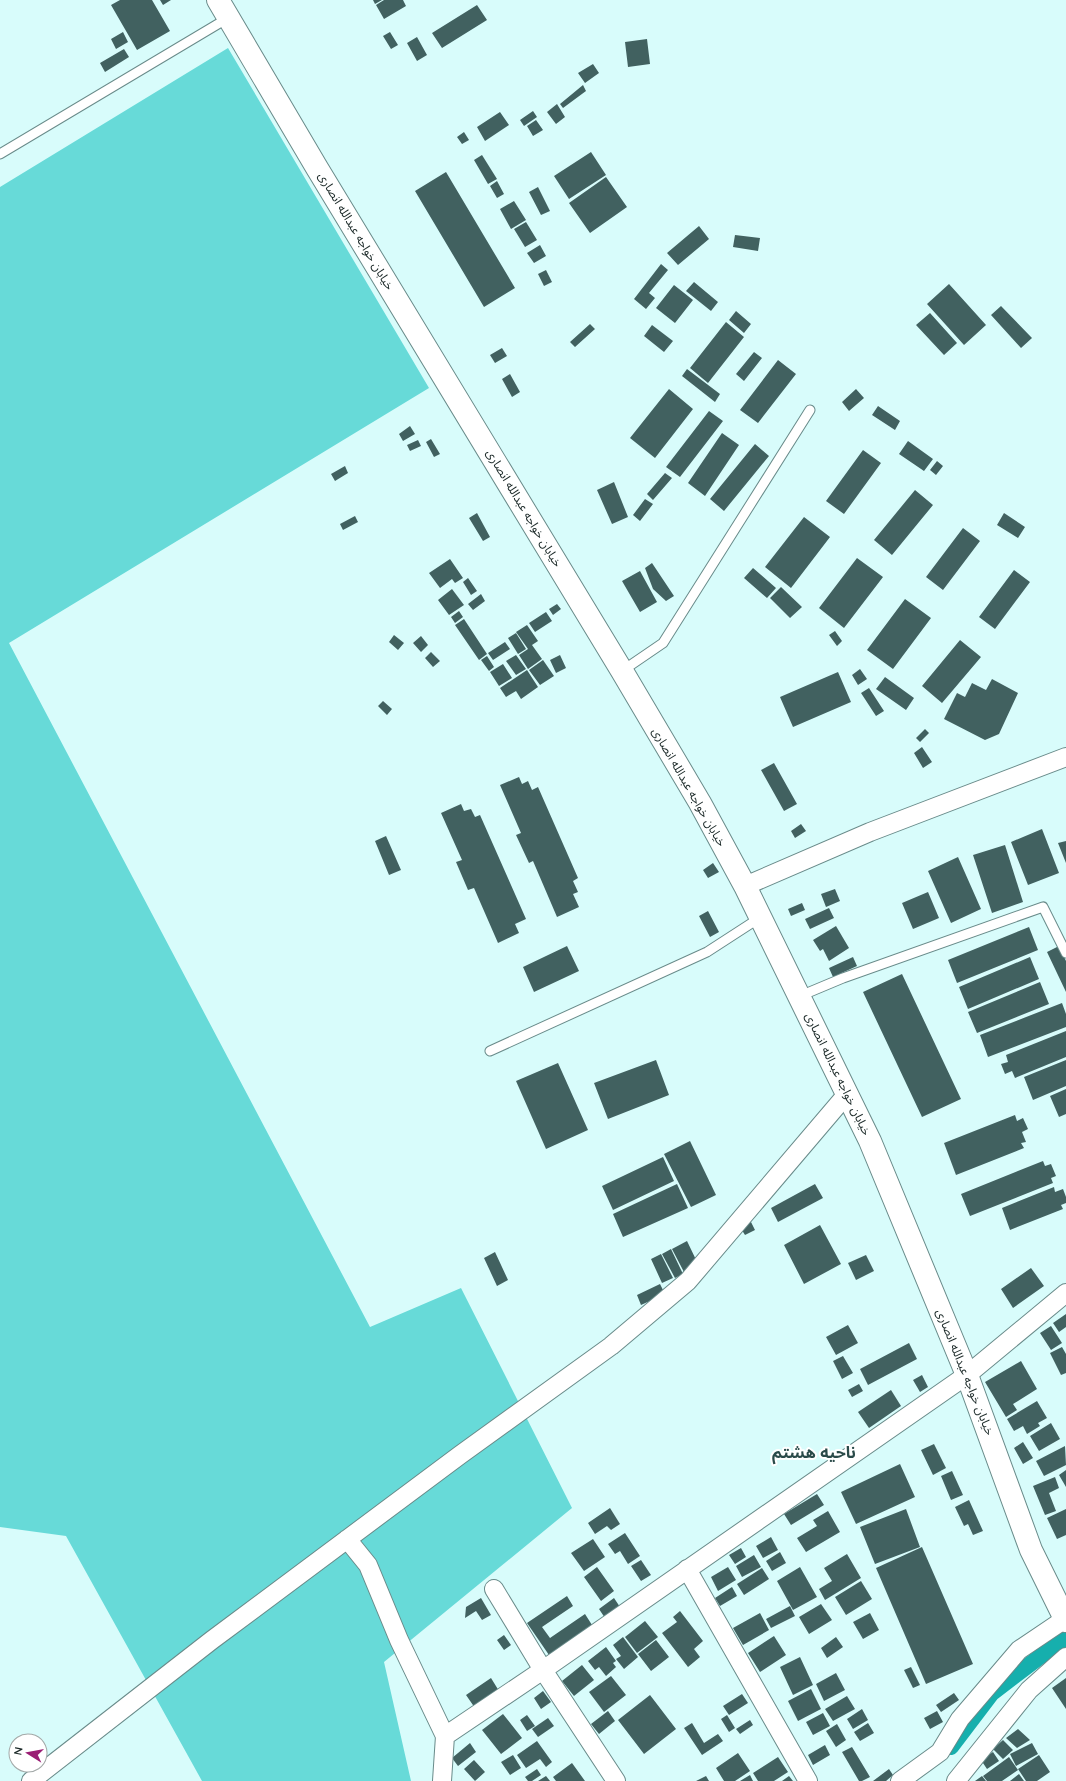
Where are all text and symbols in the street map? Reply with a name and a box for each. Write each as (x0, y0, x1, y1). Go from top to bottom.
street label: خیابان خواجه عبدالله انصاری (315, 169, 398, 292)
street label: خیابان خواجه عبدالله انصاری (483, 446, 566, 569)
street label: خیابان خواجه عبدالله انصاری (649, 725, 730, 849)
street label: خیابان خواجه عبدالله انصاری (802, 1010, 875, 1138)
street label: خیابان خواجه عبدالله انصاری (933, 1307, 998, 1437)
district label: ناحیه هشتم (772, 1442, 856, 1465)
north arrow (8, 1733, 48, 1773)
text: N (11, 1746, 26, 1756)

